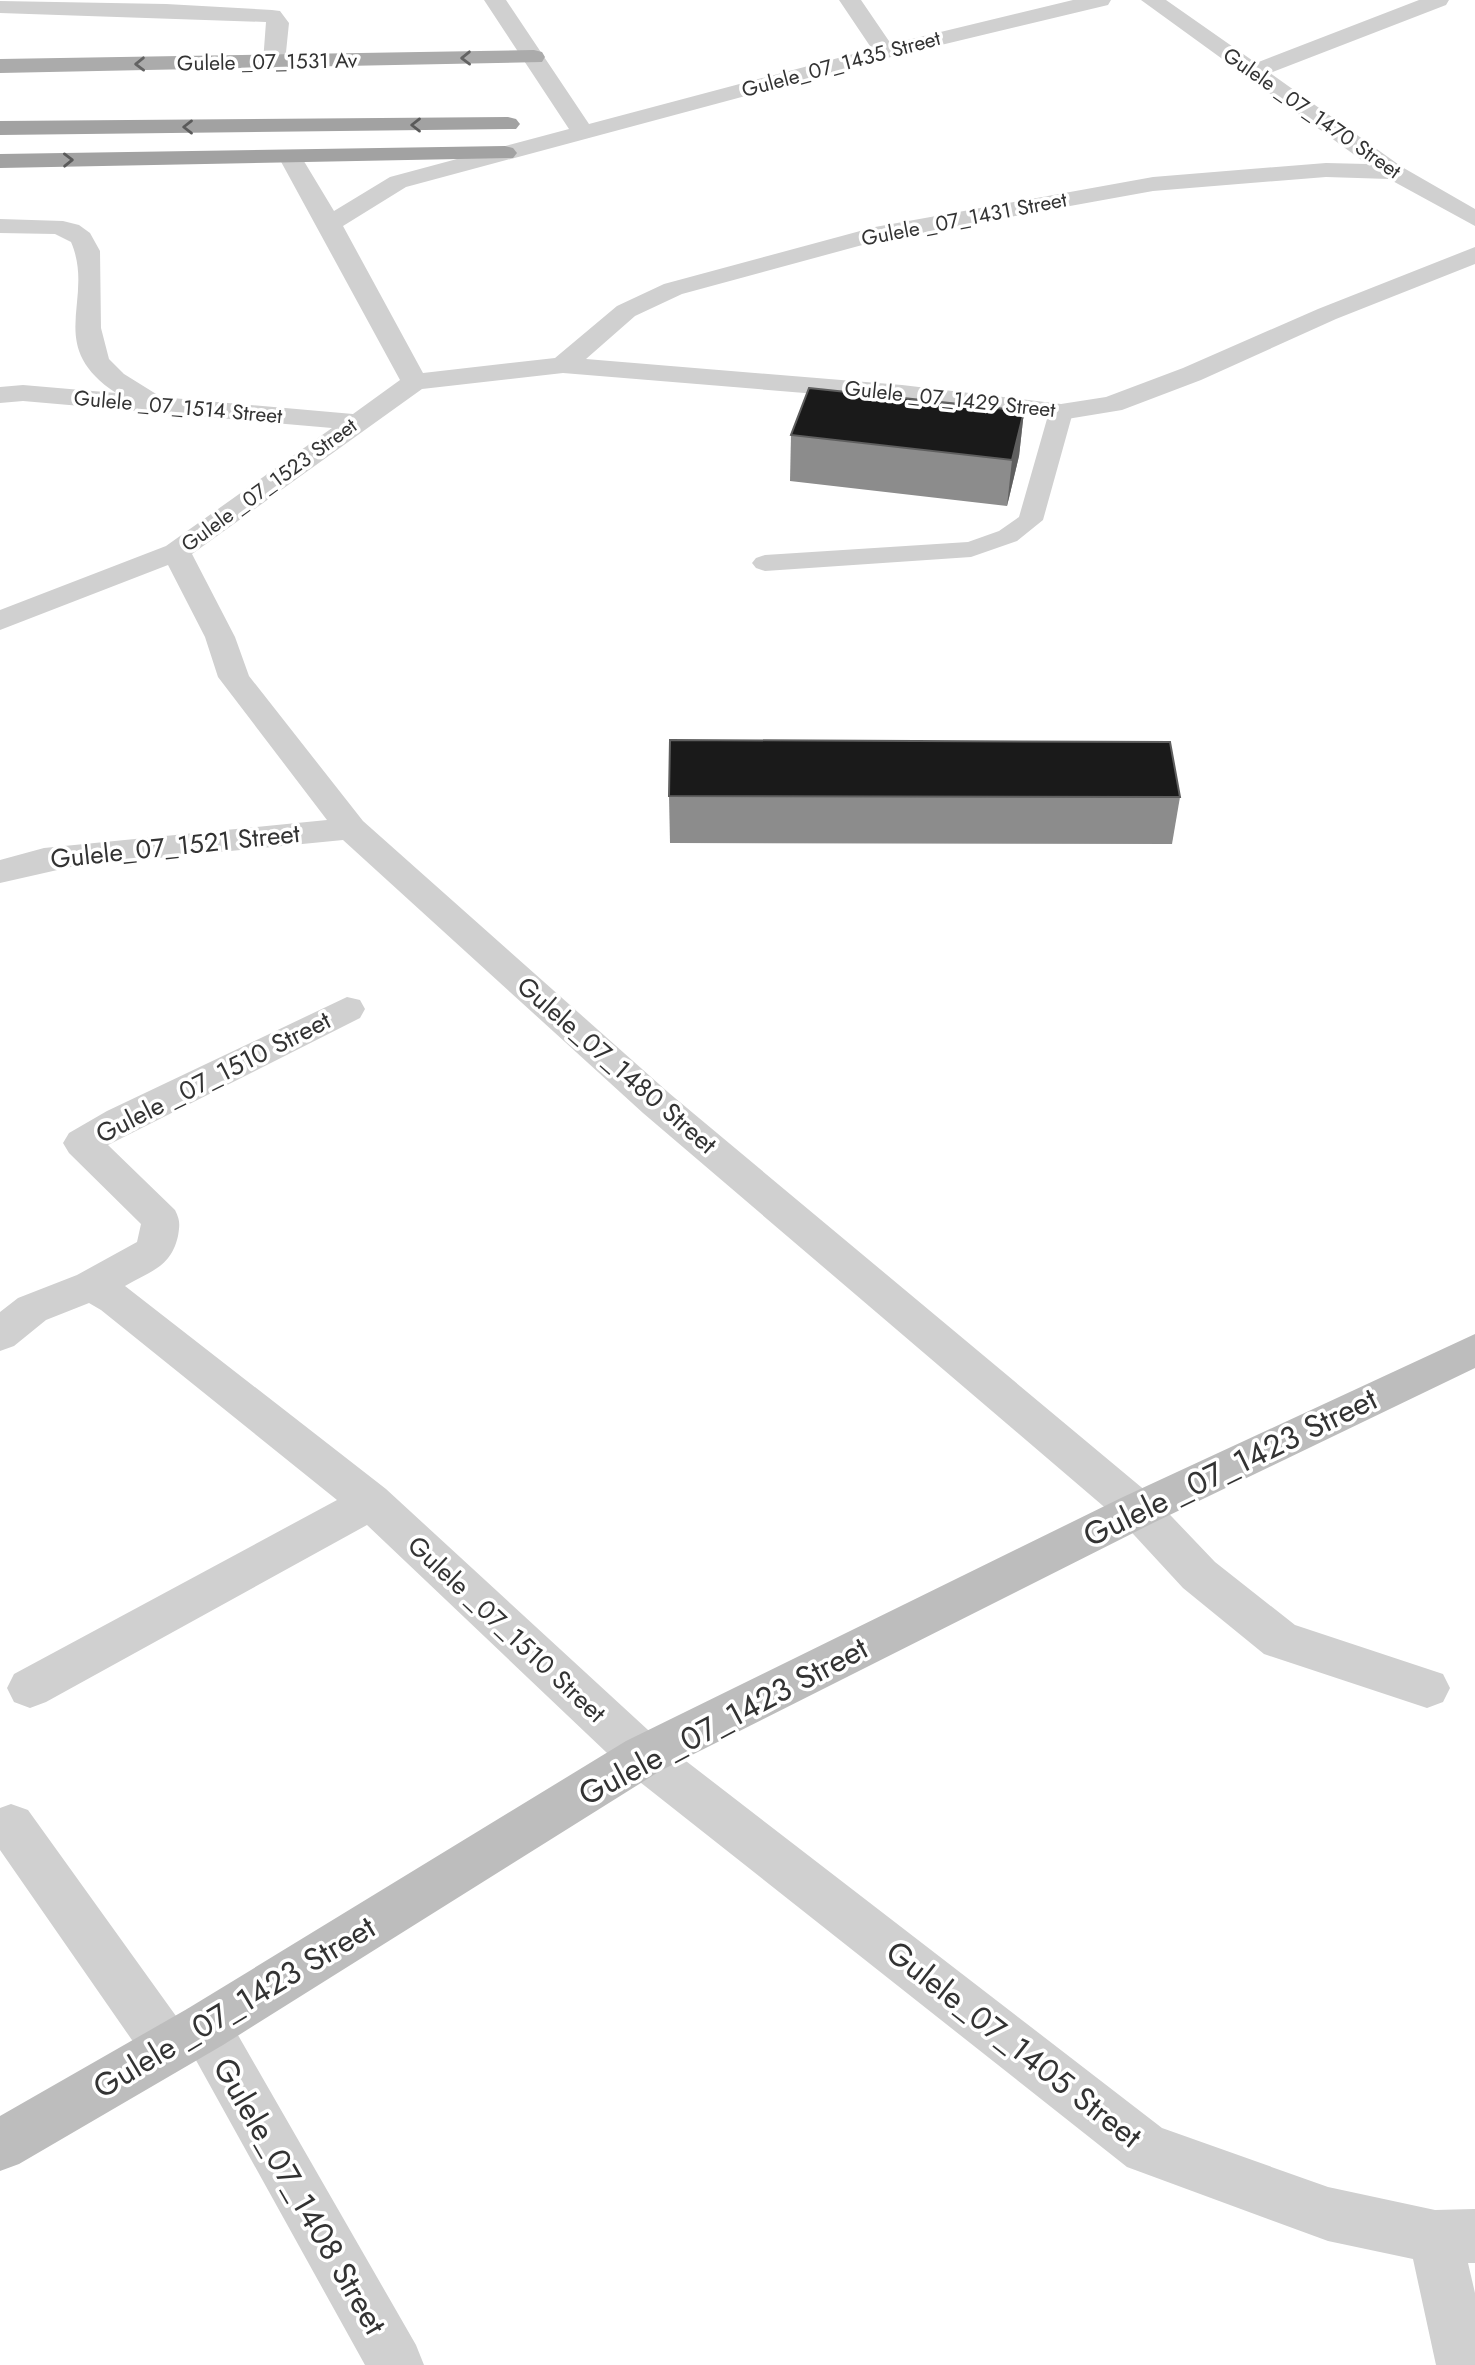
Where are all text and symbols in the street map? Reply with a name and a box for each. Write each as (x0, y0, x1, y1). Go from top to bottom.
street label: Gulele_07_1435 Street (738, 23, 944, 105)
street label: Gulele _07_1470 Street (1217, 40, 1407, 186)
street label: Gulele _07_1531 Av (177, 45, 358, 79)
one-way arrow (460, 50, 470, 66)
one-way arrow (134, 56, 145, 72)
one-way arrow (410, 117, 420, 133)
one-way arrow (182, 119, 193, 135)
one-way arrow (63, 152, 74, 168)
street label: Gulele _07_1431 Street (859, 184, 1069, 254)
street label: Gulele _07_1429 Street (843, 373, 1057, 425)
street label: Gulele _07_1514 Street (73, 383, 283, 431)
street label: Gulele _07_1523 Street (175, 411, 363, 559)
street label: Gulele_07_1521 Street (48, 814, 302, 878)
street label: Gulele_07_1480 Street (509, 967, 726, 1163)
street label: Gulele _07_1510 Street (89, 1001, 338, 1153)
street label: Gulele _07_1423 Street (1075, 1376, 1385, 1558)
street label: Gulele _07_1510 Street (399, 1527, 615, 1732)
street label: Gulele _07_1423 Street (570, 1625, 876, 1817)
street label: Gulele _07_1423 Street (84, 1904, 384, 2110)
street label: Gulele_07_1405 Street (876, 1929, 1152, 2159)
street label: Gulele_07_1408 Street (202, 2049, 398, 2343)

